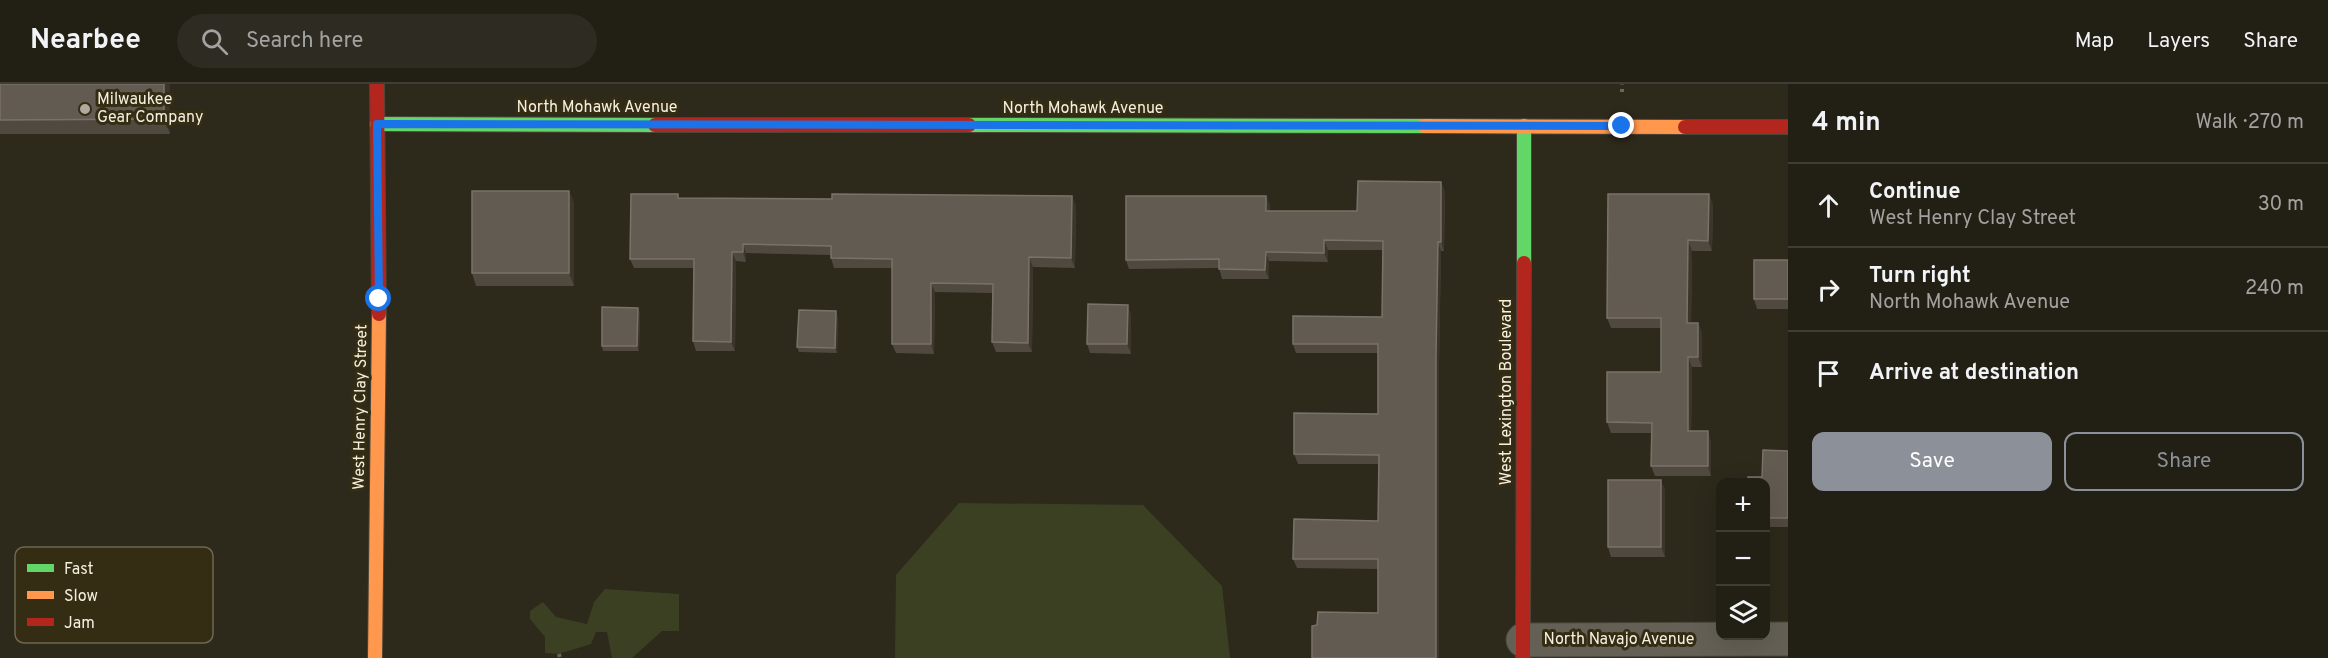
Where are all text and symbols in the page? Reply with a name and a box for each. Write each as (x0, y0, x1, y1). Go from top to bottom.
search box (177, 14, 597, 68)
text: Nearbee (30, 23, 141, 59)
icon: search (198, 25, 231, 58)
text: Search here (246, 28, 363, 55)
text: Map (2075, 28, 2114, 55)
text: Layers (2147, 28, 2210, 55)
text: Share (2243, 28, 2298, 55)
place label: Milwaukee Gear Company (97, 90, 204, 128)
street label: North Mohawk Avenue (517, 98, 677, 118)
street label: North Mohawk Avenue (1003, 99, 1163, 119)
marker: Milwaukee Gear Company (78, 102, 92, 116)
text: 4 min (1812, 107, 1881, 140)
text: Walk · 270 m (2196, 110, 2304, 136)
route end (1608, 112, 1634, 138)
text: Continue (1869, 179, 1960, 206)
icon: ahead (1812, 189, 1845, 222)
text: 30 m (2258, 192, 2304, 218)
text: West Henry Clay Street (1869, 206, 2076, 232)
text: Turn right (1869, 263, 1971, 290)
icon: right (1812, 273, 1845, 306)
text: 240 m (2245, 276, 2304, 302)
route start (365, 285, 391, 311)
text: North Mohawk Avenue (1869, 290, 2070, 316)
street label: West Lexington Boulevard (1497, 299, 1517, 485)
street label: West Henry Clay Street (350, 324, 372, 490)
icon: arrive (1812, 357, 1845, 390)
text: Arrive at destination (1869, 360, 2079, 387)
button: Save (1812, 432, 2052, 491)
button: Share (2064, 432, 2304, 491)
map controls (1716, 478, 1770, 640)
button: + (1716, 478, 1770, 532)
button: − (1716, 532, 1770, 586)
legend (15, 547, 213, 643)
text: Fast (64, 560, 94, 580)
button: layers (1716, 586, 1770, 640)
text: Slow (64, 587, 98, 607)
text: Jam (64, 614, 95, 634)
street label: North Navajo Avenue (1544, 630, 1694, 650)

